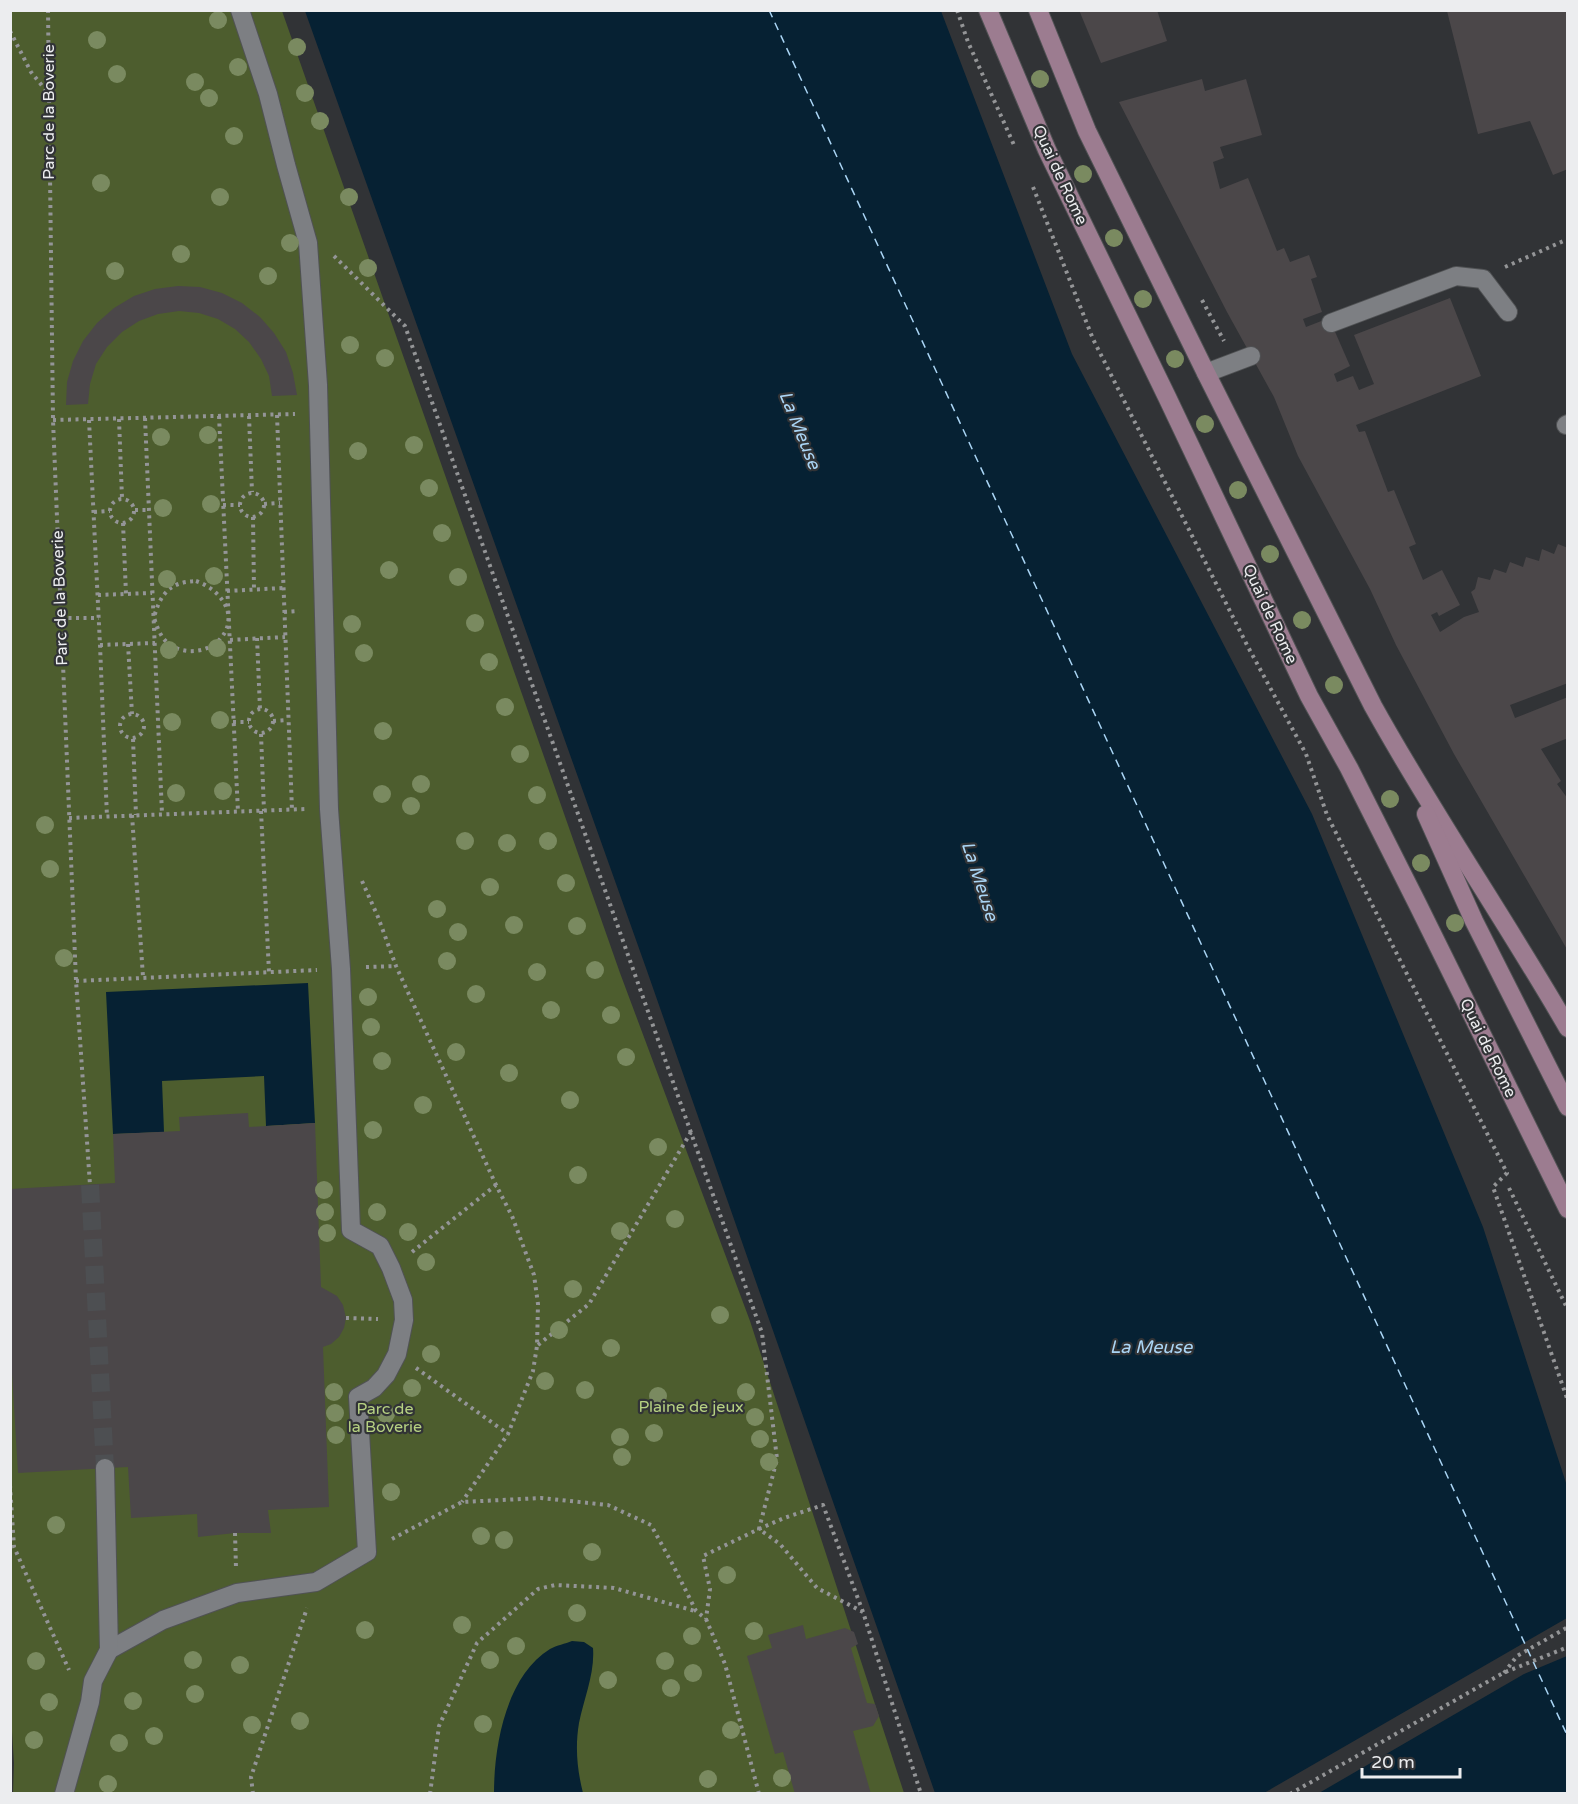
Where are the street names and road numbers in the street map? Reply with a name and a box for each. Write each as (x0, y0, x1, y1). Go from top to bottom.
street label: Parc de la Boverie (39, 44, 59, 180)
street label: Quai de Rome (1028, 122, 1092, 228)
street label: Parc de la Boverie (48, 530, 72, 666)
street label: Quai de Rome (1238, 561, 1302, 667)
street label: Quai de Rome (1455, 995, 1521, 1101)

